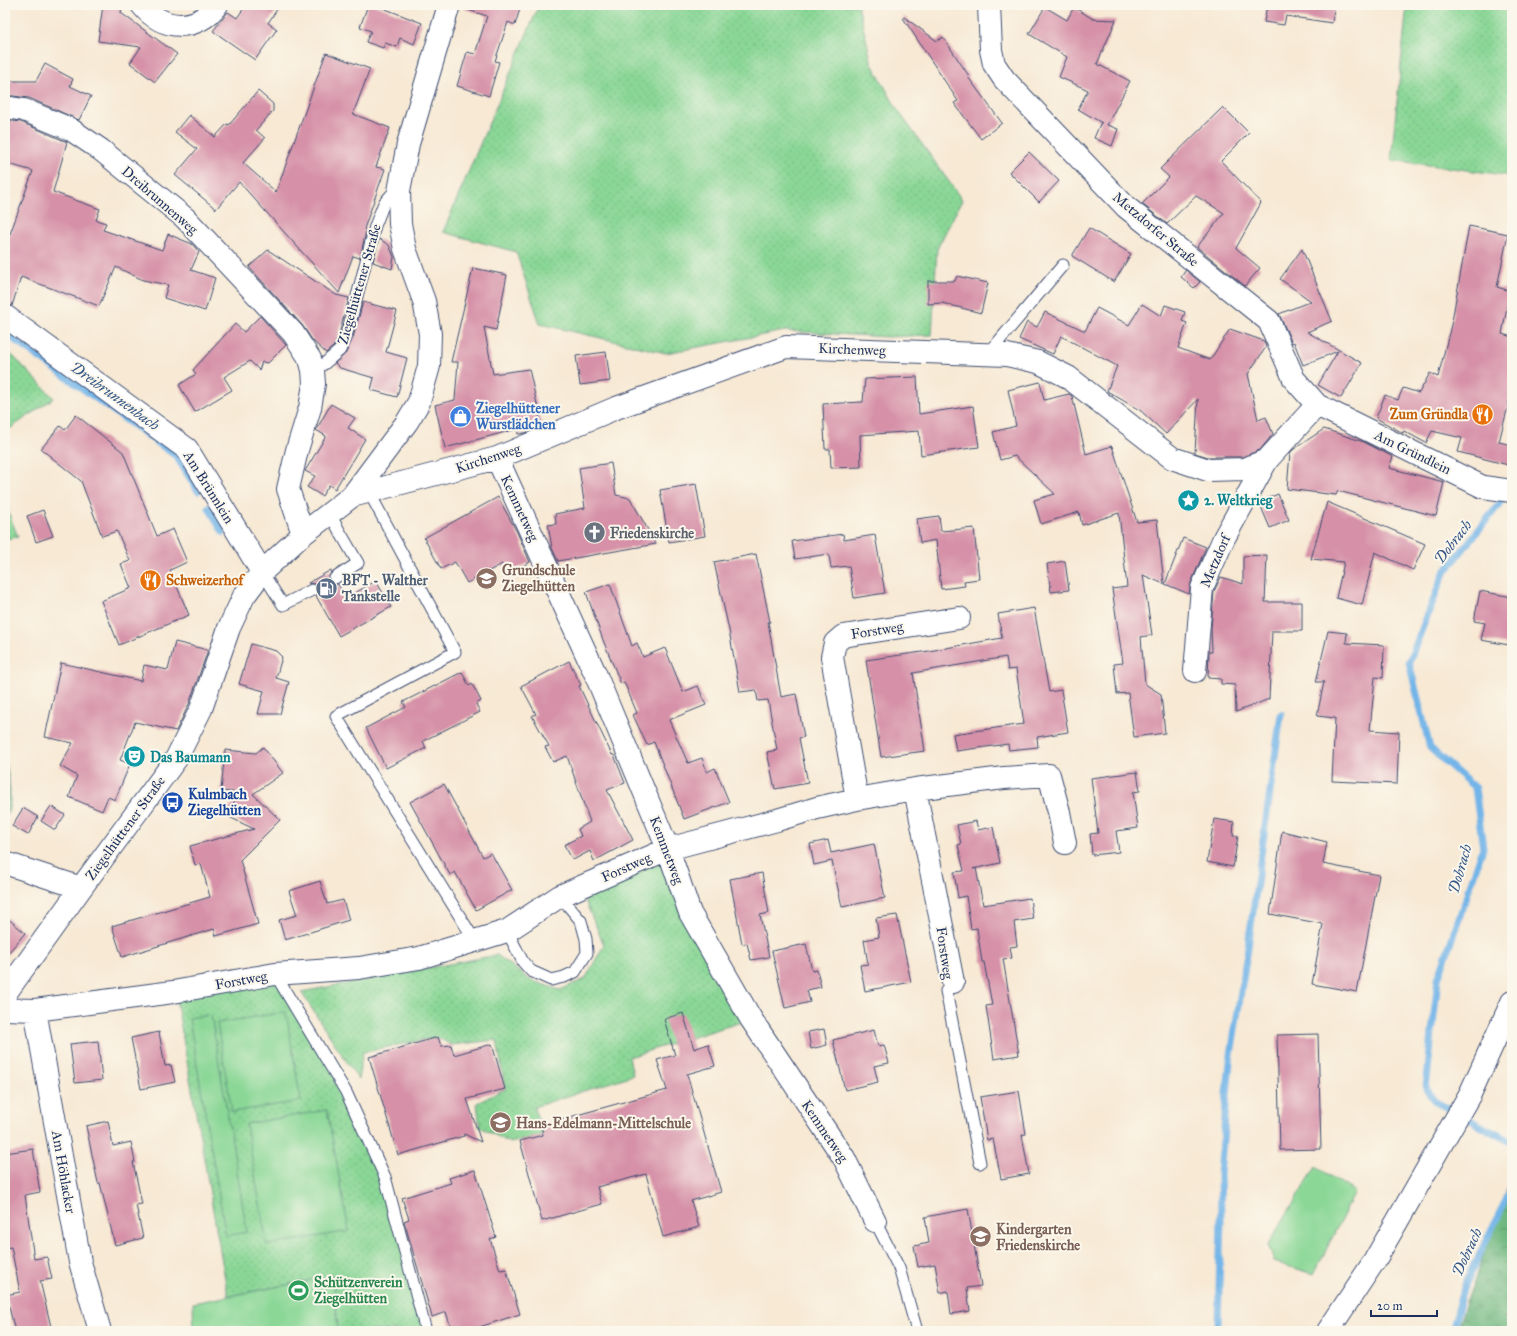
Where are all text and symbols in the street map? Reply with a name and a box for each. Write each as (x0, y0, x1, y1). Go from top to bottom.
street label: Dreibrunnenweg (118, 163, 202, 238)
street label: Metzdorfer Straße (1109, 189, 1202, 270)
street label: Ziegelhüttener Straße (334, 222, 385, 346)
street label: Kirchenweg (818, 340, 886, 359)
water label: Dreibrunnenbach (67, 358, 163, 435)
place label: Ziegelhüttener Wurstlädchen (476, 400, 561, 433)
restaurant icon: Zum Gründla (1470, 401, 1496, 427)
shop icon: Ziegelhüttener Wurstlädchen (448, 403, 474, 429)
place label: Zum Gründla (1390, 406, 1469, 423)
street label: Am Gründlein (1371, 426, 1454, 478)
street label: Kirchenweg (454, 440, 523, 477)
street label: Am Brünnlein (179, 447, 238, 527)
street label: Kemmetweg (497, 472, 543, 545)
place icon: 2. Weltkrieg (1175, 487, 1201, 513)
place label: 2. Weltkrieg (1204, 492, 1273, 510)
water label: Dobrach (1430, 516, 1476, 568)
church icon: Friedenskirche (582, 520, 608, 546)
place label: Friedenskirche (610, 525, 694, 542)
street label: Metzdorf (1197, 530, 1235, 590)
place label: Grundschule Ziegelhütten (502, 562, 576, 596)
school or university icon: Grundschule Ziegelhütten (474, 565, 500, 591)
restaurant icon: Schweizerhof (138, 567, 164, 593)
place label: Schweizerhof (166, 572, 246, 589)
place label: BFT - Walther Tankstelle (341, 572, 429, 605)
fuel station icon: BFT - Walther Tankstelle (314, 575, 340, 601)
street label: Forstweg (850, 618, 905, 643)
theatre icon: Das Baumann (122, 744, 148, 770)
place label: Das Baumann (150, 749, 231, 766)
street label: Ziegelhüttener Straße (82, 773, 169, 884)
place label: Kulmbach Ziegelhütten (188, 786, 261, 820)
bus stop icon: Kulmbach Ziegelhütten (160, 789, 186, 815)
street label: Kemmetweg (646, 814, 687, 887)
water label: Dobrach (1444, 841, 1476, 896)
street label: Forstweg (599, 849, 654, 886)
street label: Forstweg (932, 926, 957, 981)
street label: Forstweg (214, 967, 269, 993)
street label: Kemmetweg (798, 1097, 852, 1166)
school or university icon: Hans-Edelmann-Mittelschule (488, 1110, 514, 1136)
place label: Hans-Edelmann-Mittelschule (516, 1115, 691, 1132)
street label: Am Höhlacker (48, 1128, 79, 1216)
place label: Kindergarten Friedenskirche (996, 1221, 1080, 1254)
school or university icon: Kindergarten Friedenskirche (967, 1224, 993, 1250)
water label: Dobrach (1448, 1225, 1486, 1279)
place label: Schützenverein Ziegelhütten (314, 1274, 403, 1308)
sports icon: Schützenverein Ziegelhütten (286, 1277, 312, 1303)
scale bar (1371, 1292, 1437, 1318)
text: 20 m (1377, 1299, 1403, 1313)

